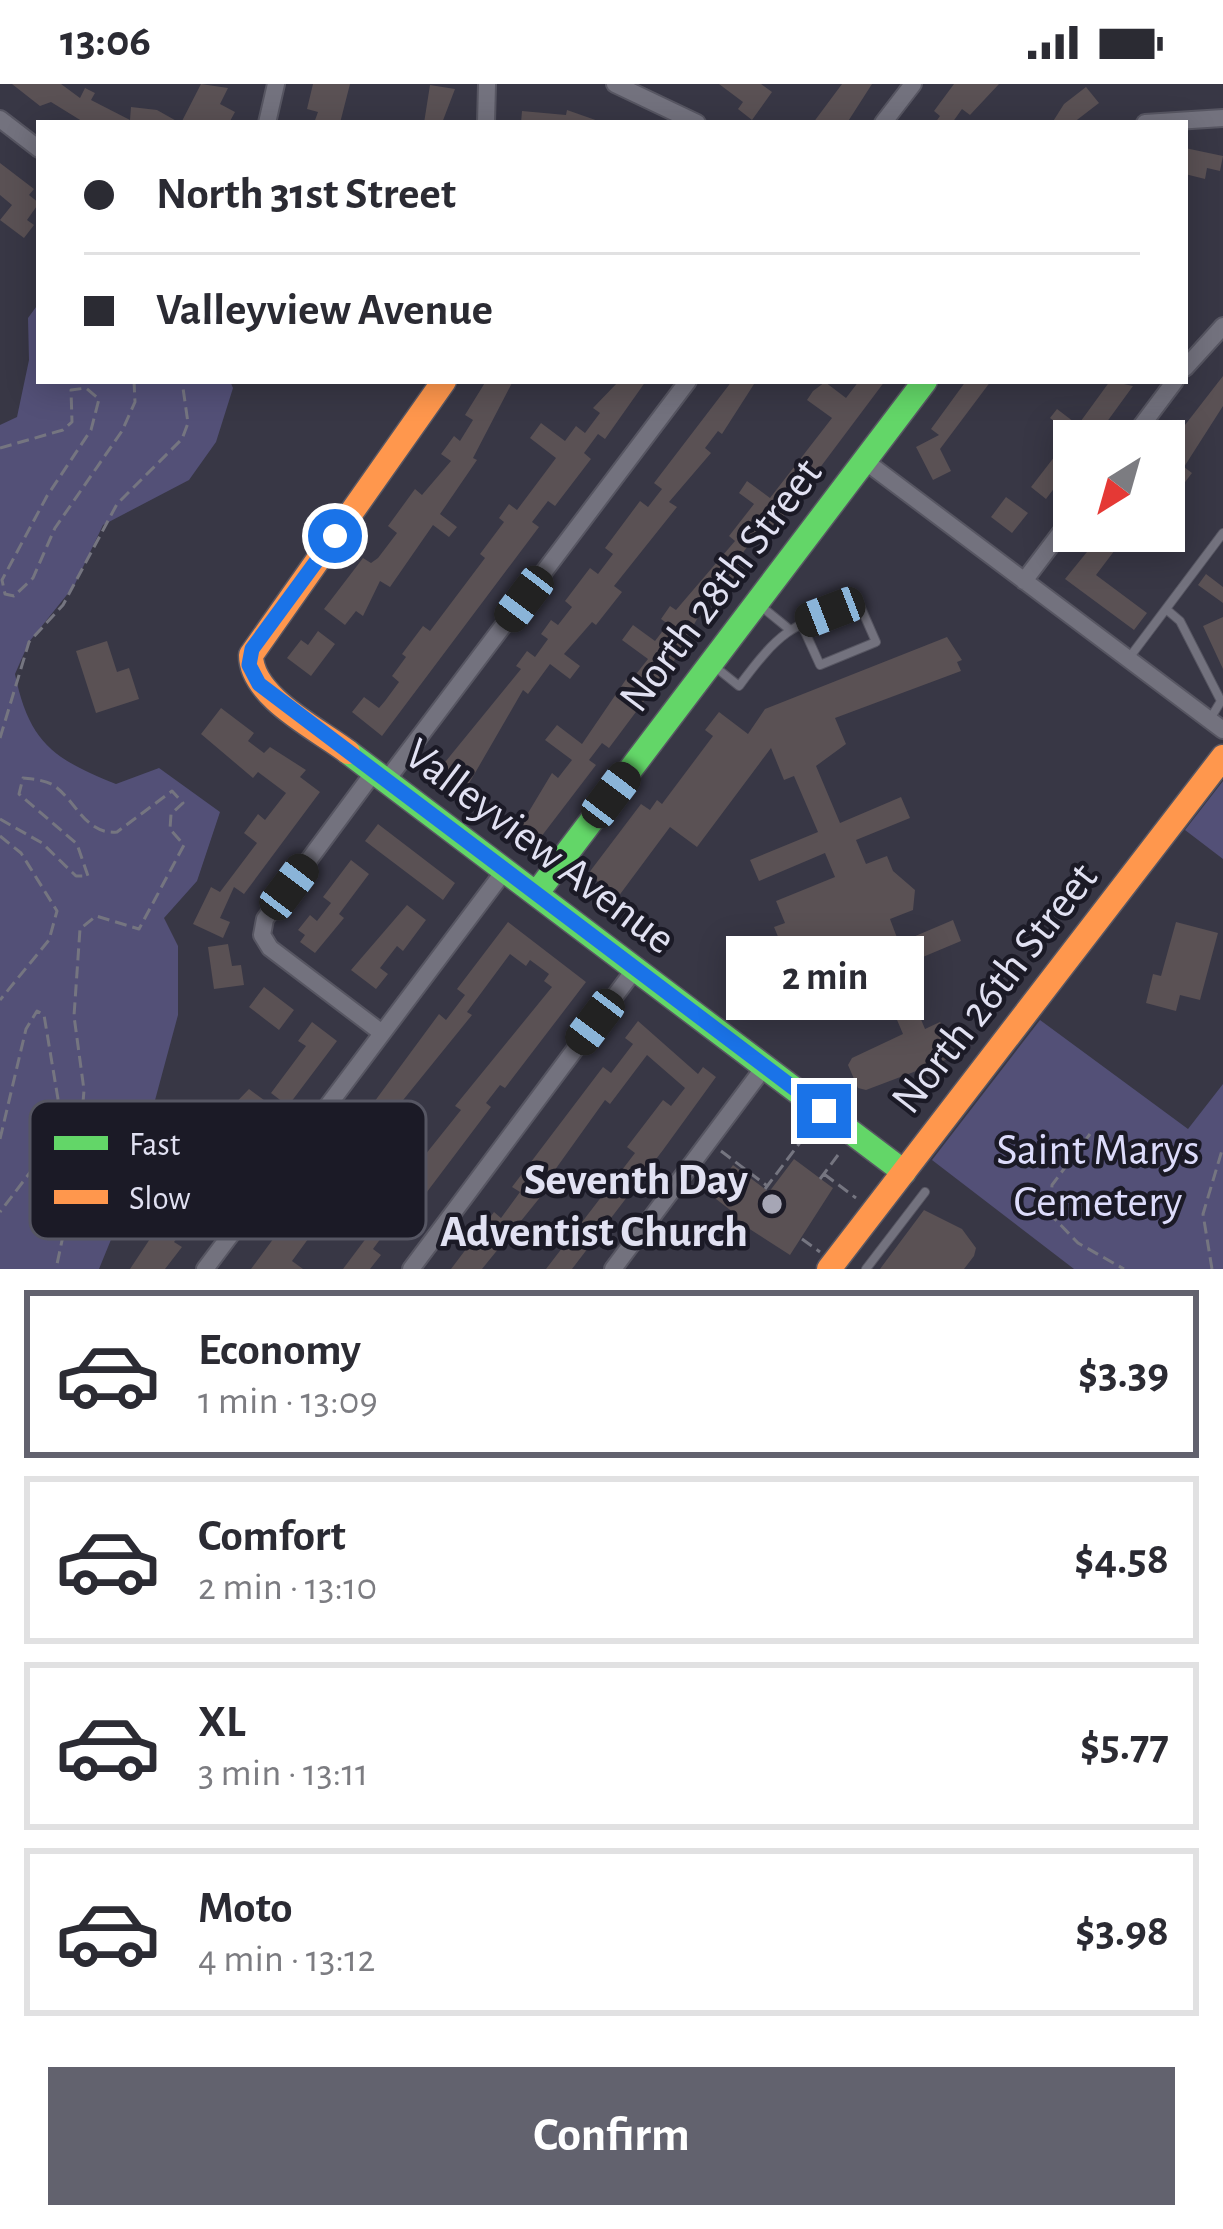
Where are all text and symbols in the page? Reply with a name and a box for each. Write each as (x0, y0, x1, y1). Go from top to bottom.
text: 13:06 (60, 19, 151, 64)
text: North 31st Street (156, 172, 456, 217)
text: Valleyview Avenue (156, 288, 493, 333)
north arrow (1053, 420, 1185, 552)
map controls (1053, 420, 1185, 552)
street label: North 28th Street (612, 451, 830, 720)
route start (308, 509, 362, 563)
car (488, 559, 560, 639)
car (790, 582, 870, 642)
street label: Valleyview Avenue (396, 731, 683, 963)
car (575, 755, 647, 835)
car (253, 847, 325, 927)
street label: North 26th Street (884, 855, 1106, 1122)
callout: 2 min (725, 937, 923, 1021)
text: 2 min (782, 958, 868, 997)
car (559, 982, 631, 1062)
route end (797, 1084, 851, 1138)
legend (30, 1101, 426, 1239)
park label: Saint Marys Cemetery (996, 1128, 1200, 1225)
text: Fast (129, 1129, 181, 1162)
place label: Seventh Day Adventist Church (440, 1158, 749, 1255)
text: Slow (129, 1183, 190, 1216)
marker: Seventh Day Adventist Church (759, 1191, 785, 1217)
icon: car (54, 1320, 162, 1428)
text: Economy (198, 1328, 361, 1373)
text: $3.39 (1078, 1351, 1169, 1396)
text: 1 min · 13:09 (198, 1382, 378, 1421)
icon: car (54, 1506, 162, 1614)
text: Comfort (198, 1514, 346, 1559)
text: $4.58 (1074, 1537, 1169, 1582)
text: 2 min · 13:10 (198, 1568, 377, 1607)
icon: car (54, 1692, 162, 1800)
text: XL (198, 1700, 246, 1745)
text: $5.77 (1080, 1723, 1169, 1768)
text: 3 min · 13:11 (198, 1754, 368, 1793)
icon: car (54, 1878, 162, 1986)
text: Moto (198, 1886, 293, 1931)
text: $3.98 (1075, 1909, 1169, 1954)
text: 4 min · 13:12 (198, 1940, 375, 1979)
button: Confirm (48, 2067, 1175, 2205)

